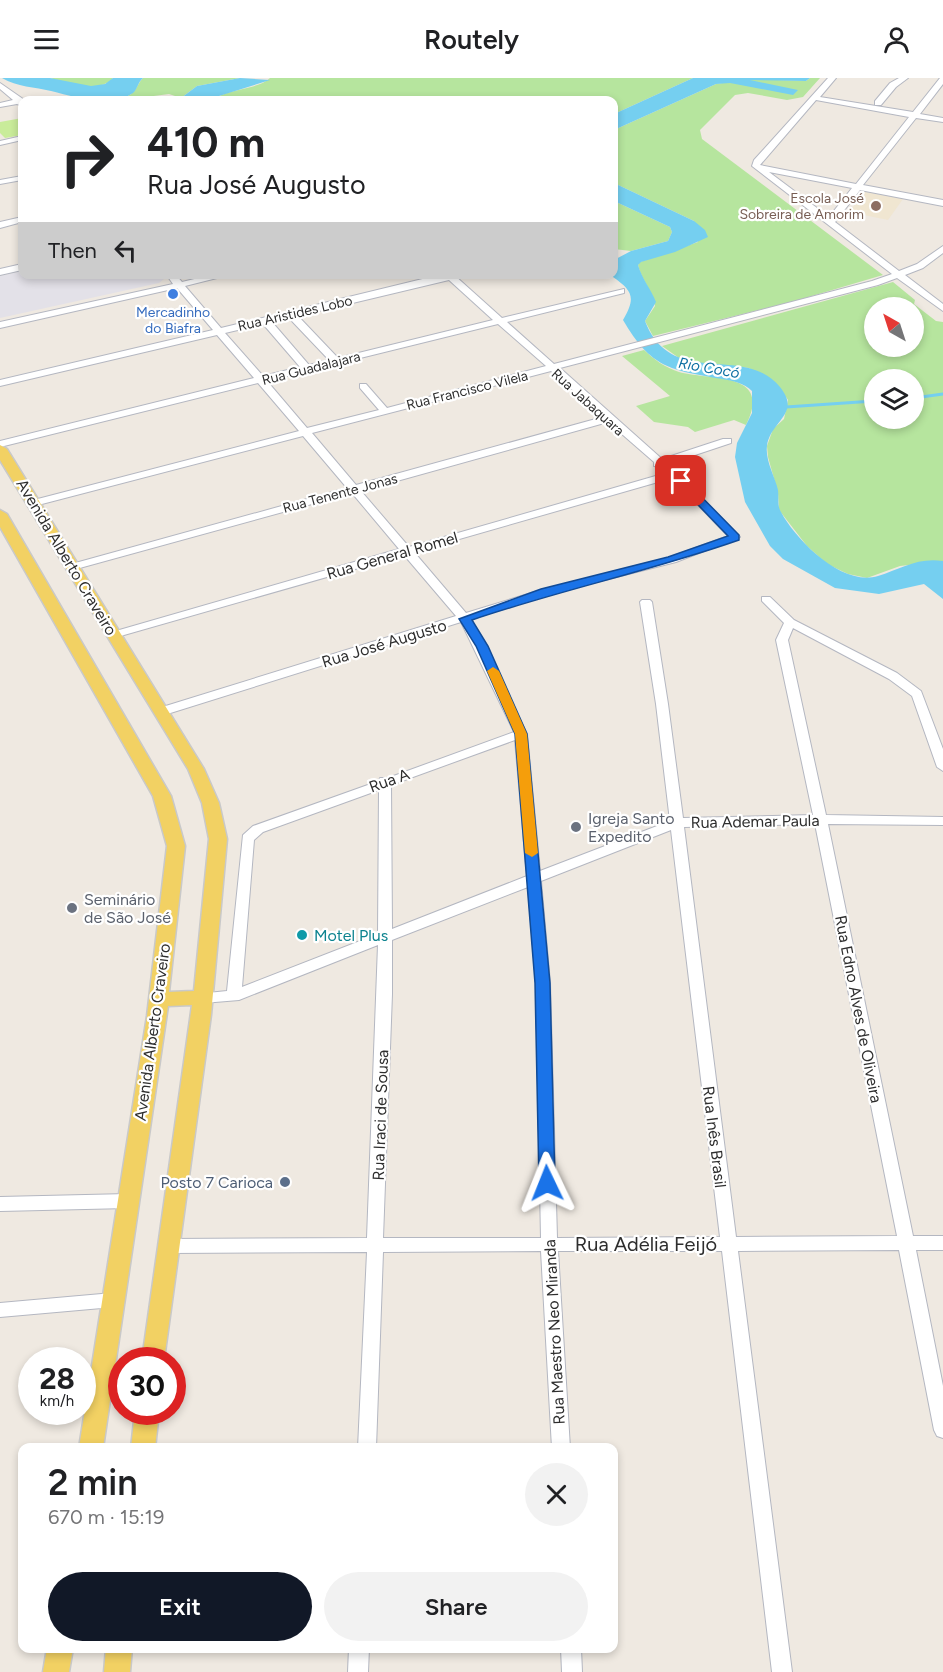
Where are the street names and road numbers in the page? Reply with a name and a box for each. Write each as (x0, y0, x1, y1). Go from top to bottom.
street label: Rua Aristides Lobo (236, 292, 354, 335)
street label: Rua Guadalajara (260, 348, 362, 389)
street label: Rua Jabaquara (548, 365, 627, 439)
street label: Rua Francisco Vilela (405, 367, 530, 414)
street label: Rua Tenente Jonas (281, 470, 399, 517)
street label: Avenida Alberto Craveiro (12, 476, 121, 639)
street label: Rua General Romel (324, 528, 460, 583)
street label: Rua José Augusto (319, 615, 449, 672)
street label: Rua A (366, 764, 412, 797)
street label: Rua Ademar Paula (690, 811, 820, 832)
street label: Rua Edno Alves de Oliveira (831, 914, 886, 1104)
street label: Avenida Alberto Craveiro (131, 942, 174, 1122)
street label: Rua Iraci de Sousa (369, 1049, 392, 1181)
street label: Rua Inês Brasil (699, 1085, 730, 1189)
street label: Rua Adélia Feijó (575, 1232, 717, 1256)
street label: Rua Maestro Neo Miranda (540, 1239, 569, 1425)

